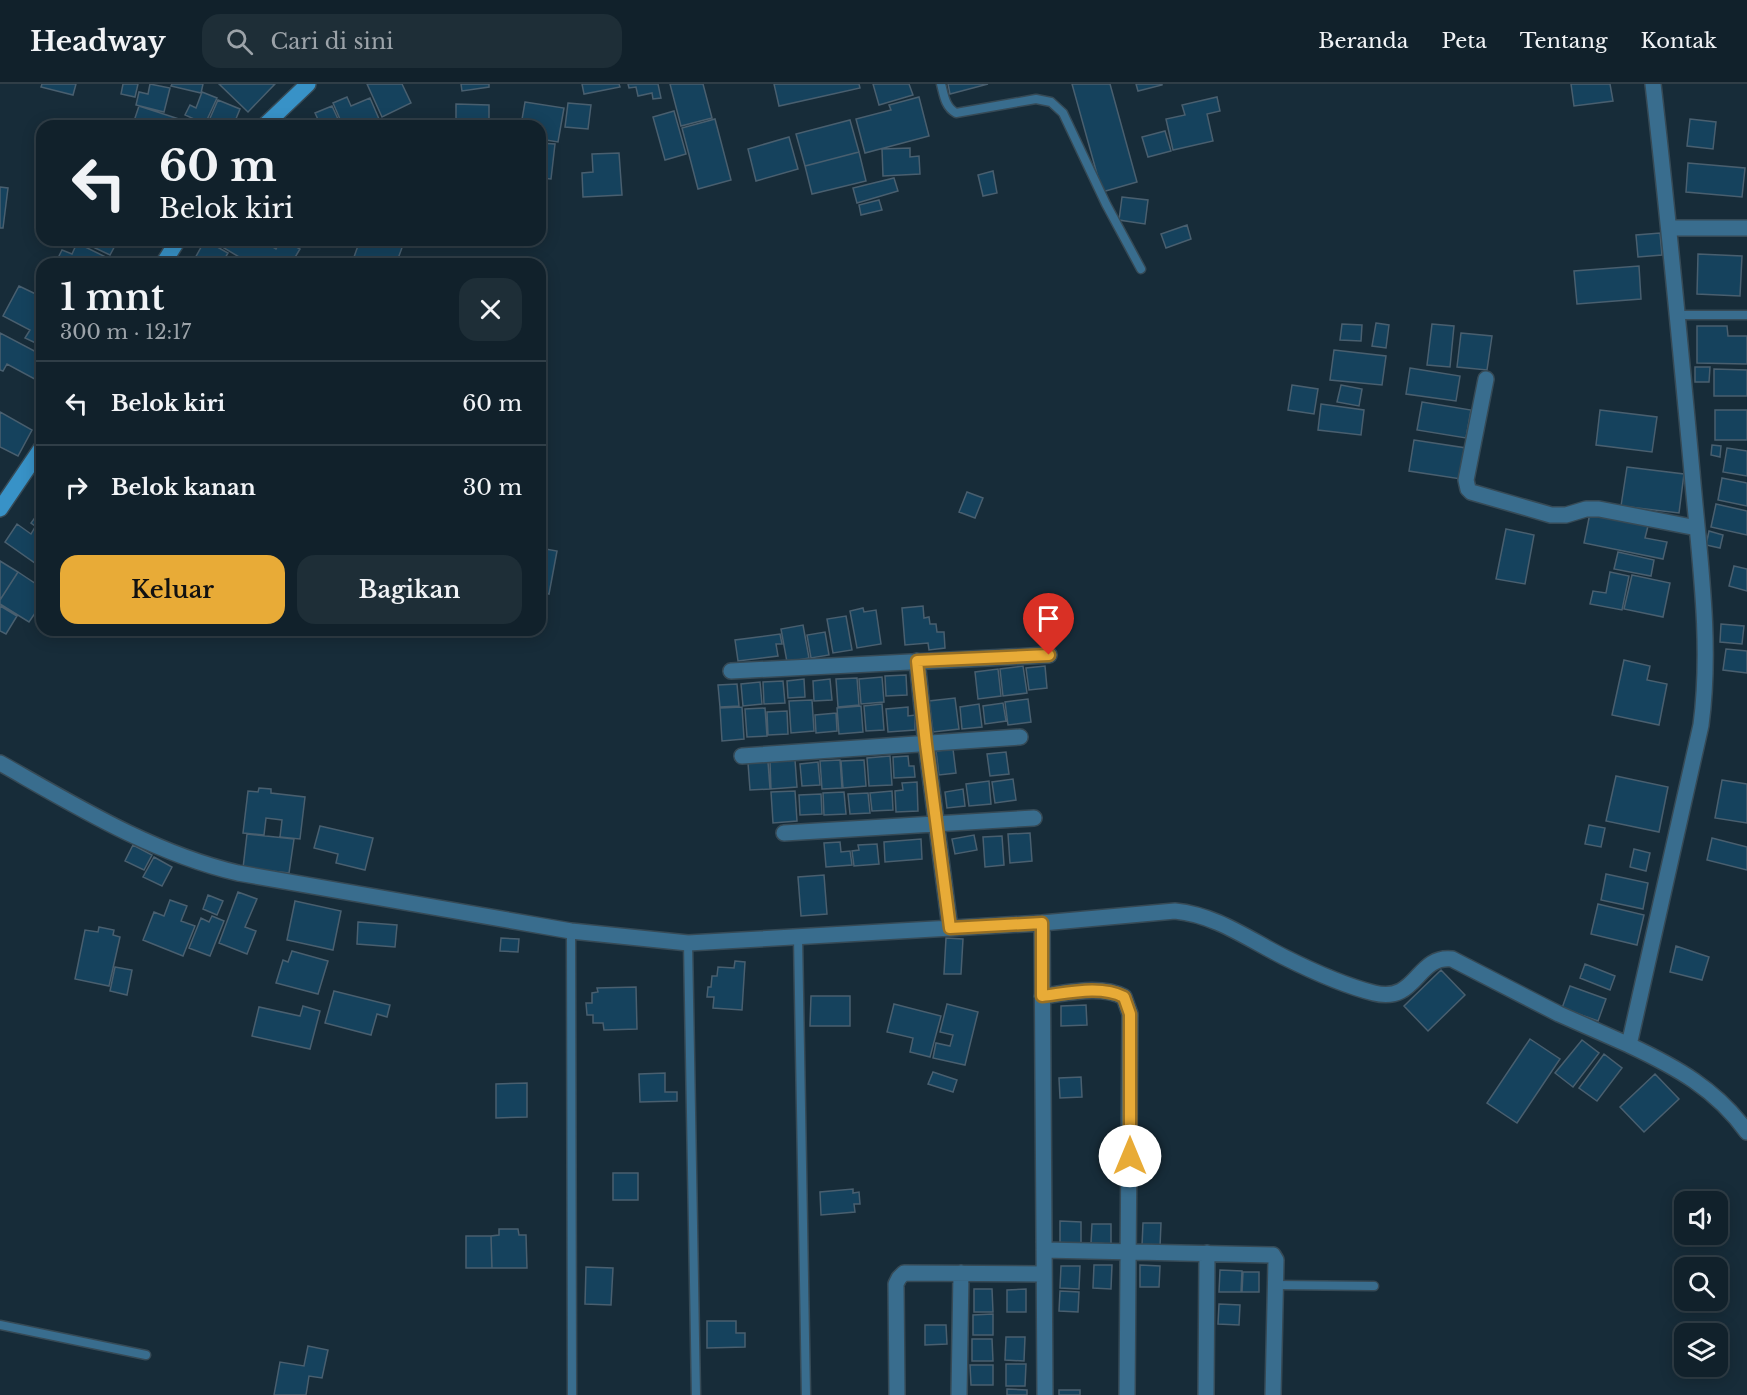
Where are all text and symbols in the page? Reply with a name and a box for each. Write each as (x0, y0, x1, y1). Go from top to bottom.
search box (202, 14, 622, 68)
text: Headway (30, 24, 166, 59)
icon: search (223, 25, 256, 58)
text: Cari di sini (271, 28, 394, 55)
text: Beranda (1318, 28, 1408, 54)
text: Peta (1441, 28, 1487, 54)
text: Tentang (1520, 28, 1608, 54)
text: Kontak (1641, 28, 1717, 54)
text: 60 m (159, 140, 277, 192)
icon: left (60, 144, 138, 222)
text: Belok kiri (159, 192, 294, 225)
text: 1 mnt (60, 275, 165, 320)
button: close (459, 278, 522, 341)
text: 300 m · 12:17 (60, 320, 191, 344)
icon: left (60, 387, 93, 420)
text: Belok kiri (111, 390, 225, 417)
text: 60 m (462, 390, 522, 417)
icon: right (60, 471, 93, 504)
text: Belok kanan (111, 474, 256, 501)
text: 30 m (463, 474, 522, 501)
button: Keluar (60, 555, 285, 624)
button: Bagikan (297, 555, 522, 624)
pin (1023, 593, 1074, 655)
icon: arrive (1032, 602, 1065, 635)
position arrow (1098, 1124, 1162, 1188)
map controls (1674, 1191, 1728, 1377)
button: sound (1674, 1191, 1728, 1245)
button: search (1674, 1257, 1728, 1311)
button: layers (1674, 1323, 1728, 1377)

